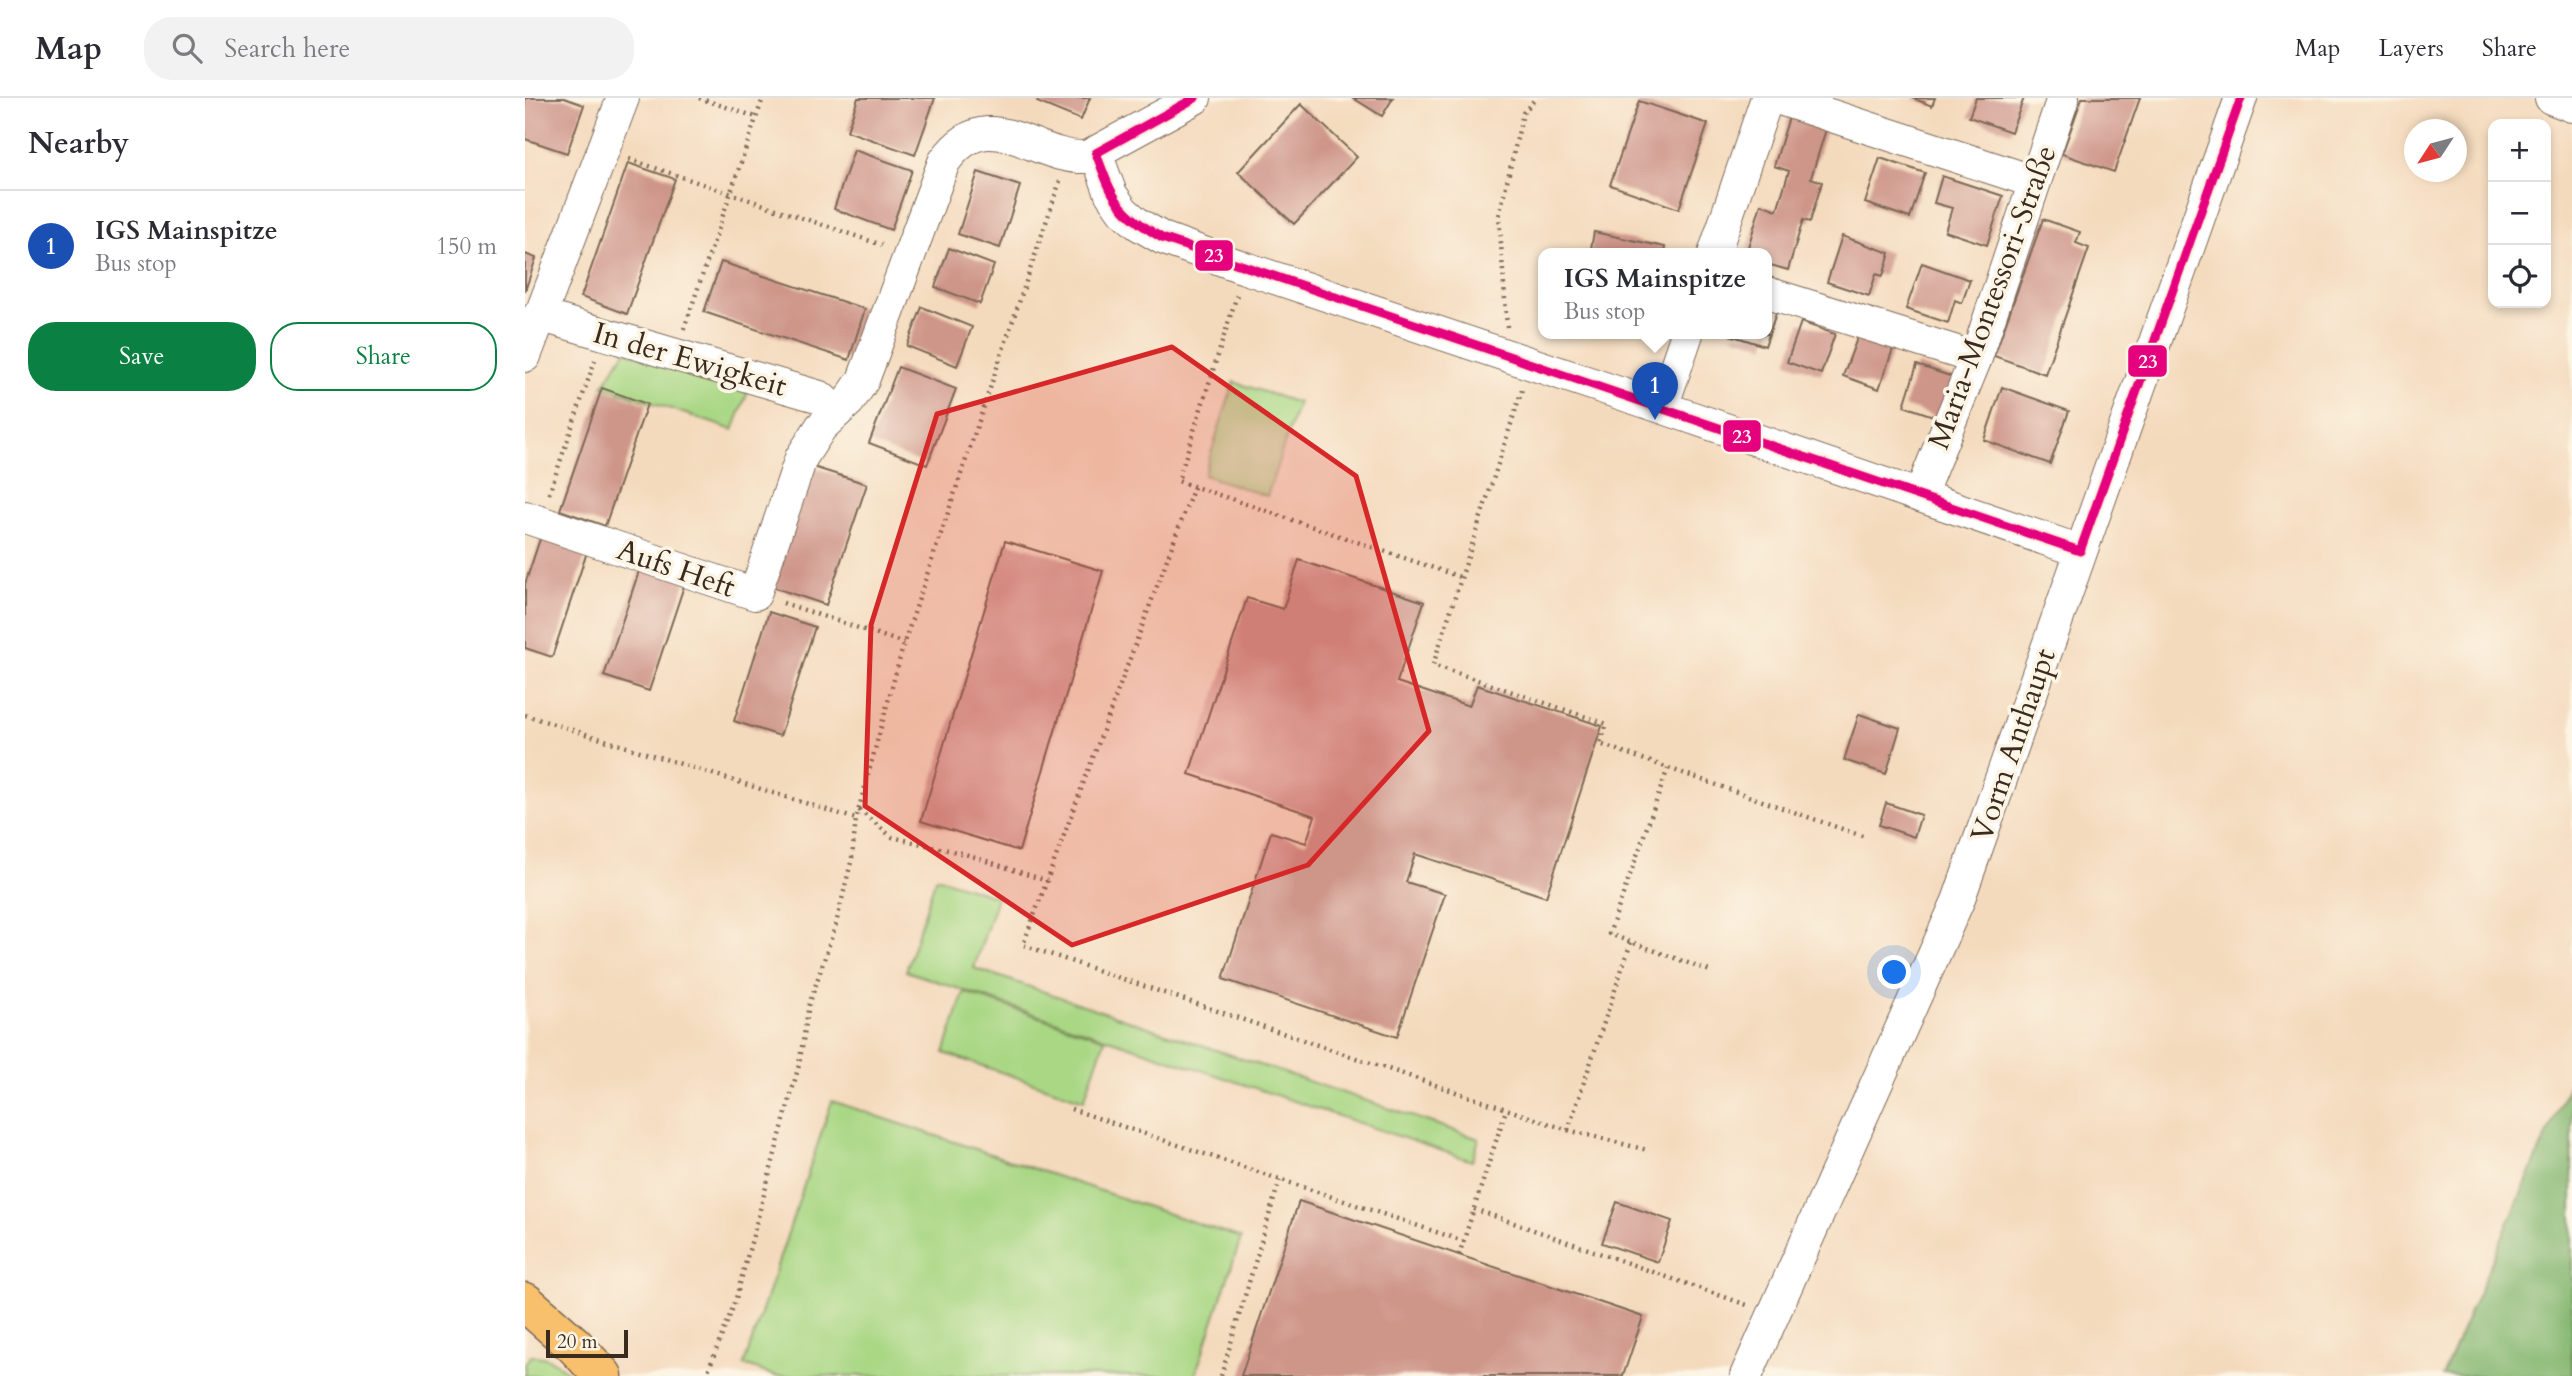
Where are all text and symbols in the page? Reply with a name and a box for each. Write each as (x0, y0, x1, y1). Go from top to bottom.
search box (144, 17, 634, 80)
text: Map (35, 26, 102, 71)
icon: search (168, 29, 206, 67)
text: Search here (224, 31, 350, 66)
text: Map (2295, 32, 2341, 65)
text: Layers (2379, 32, 2444, 65)
text: Share (2482, 32, 2537, 65)
north arrow (2404, 119, 2467, 182)
map controls (2488, 119, 2551, 308)
button: + (2488, 119, 2551, 182)
text: Nearby (28, 123, 129, 164)
street label: Maria-Montessori-Straße (1918, 140, 2067, 455)
button: − (2488, 182, 2551, 245)
text: IGS Mainspitze (95, 213, 278, 248)
text: 1 (45, 231, 57, 262)
text: 150 m (436, 231, 497, 262)
line badge: 23 (1194, 239, 1234, 272)
text: 23 (1204, 243, 1224, 269)
button: locate (2488, 245, 2551, 308)
text: Bus stop (95, 248, 177, 279)
popup (1538, 248, 1772, 339)
text: IGS Mainspitze (1564, 261, 1746, 296)
text: Bus stop (1564, 296, 1645, 327)
street label: In der Ewigkeit (588, 312, 792, 407)
button: Save (28, 322, 256, 391)
button: Share (270, 322, 497, 391)
line badge: 23 (2127, 344, 2168, 378)
text: 23 (2138, 349, 2158, 375)
pin: 1 (1632, 362, 1678, 420)
line badge: 23 (1722, 419, 1762, 453)
text: 23 (1732, 424, 1752, 450)
street label: Aufs Heft (611, 529, 741, 608)
street label: Vorm Anthaupt (1961, 643, 2066, 847)
your location (1877, 955, 1911, 989)
scale bar (546, 1327, 628, 1359)
text: 20 m (557, 1329, 598, 1355)

